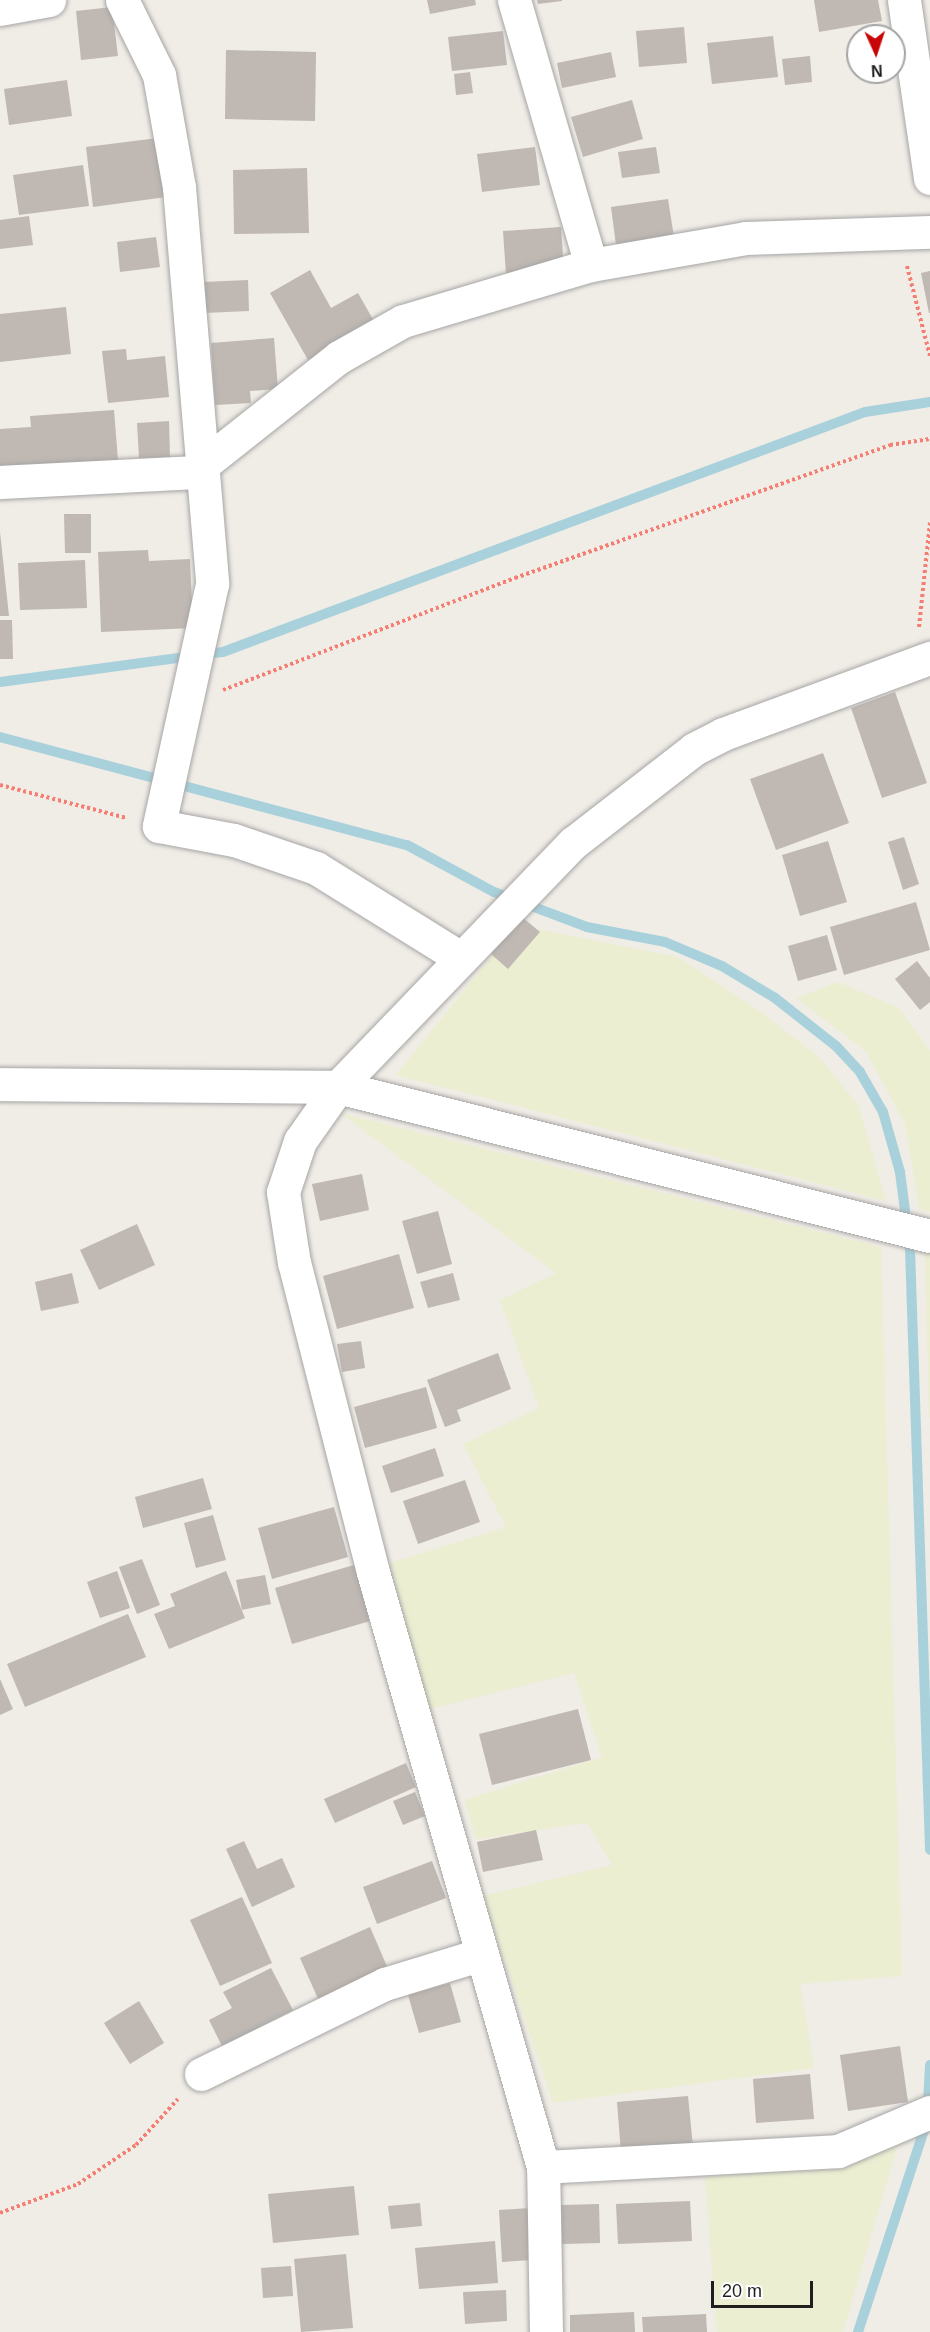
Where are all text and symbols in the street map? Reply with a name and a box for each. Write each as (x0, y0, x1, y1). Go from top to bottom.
north arrow (846, 24, 906, 84)
text: N (871, 62, 883, 79)
scale bar (714, 2269, 816, 2307)
text: 20 m (722, 2281, 762, 2301)

